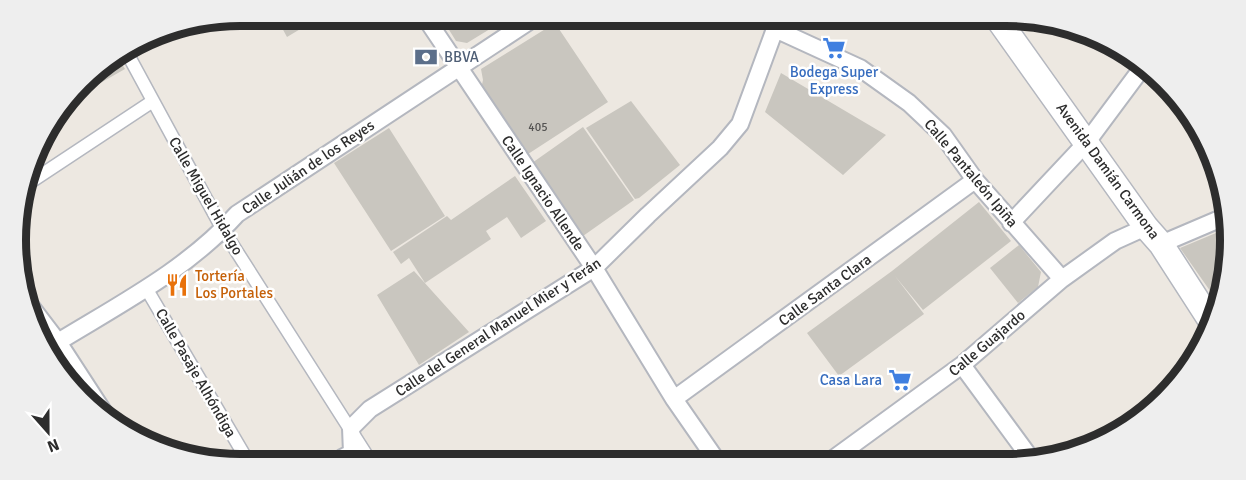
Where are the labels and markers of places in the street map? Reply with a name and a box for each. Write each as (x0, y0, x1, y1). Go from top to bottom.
supermarket icon: Bodega Super Express (821, 35, 847, 61)
bank icon: BBVA (413, 44, 439, 70)
place label: BBVA (444, 48, 479, 66)
place label: Bodega Super Express (790, 63, 879, 98)
place label: Tortería Los Portales (195, 267, 273, 302)
restaurant icon: Tortería Los Portales (164, 272, 190, 298)
supermarket icon: Casa Lara (887, 367, 913, 393)
place label: Casa Lara (820, 371, 882, 389)

